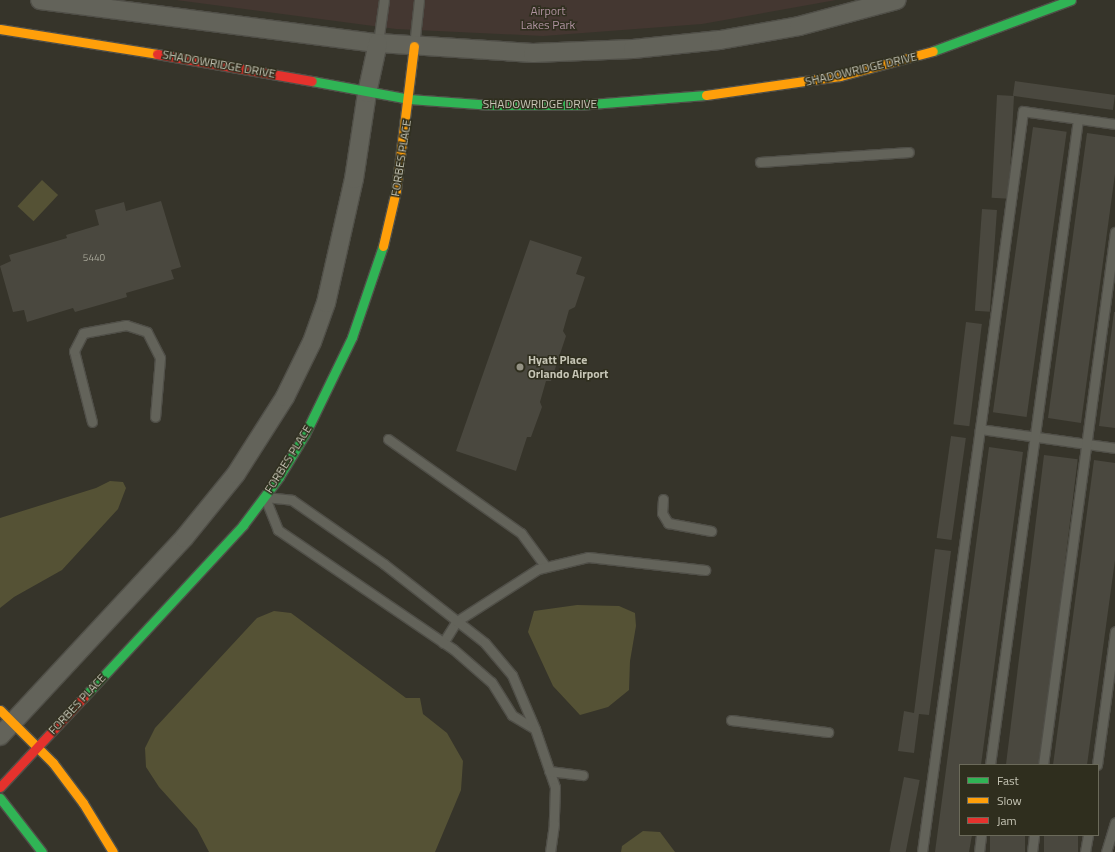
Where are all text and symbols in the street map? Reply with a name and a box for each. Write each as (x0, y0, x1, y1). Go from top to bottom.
park label: Airport Lakes Park (521, 4, 575, 32)
street label: SHADOWRIDGE DRIVE (161, 47, 277, 81)
street label: SHADOWRIDGE DRIVE (804, 49, 918, 89)
street label: SHADOWRIDGE DRIVE (483, 97, 597, 111)
street label: FORBES PLACE (388, 119, 414, 197)
house number: 5440 (83, 252, 105, 264)
place label: Hyatt Place Orlando Airport (528, 353, 608, 381)
marker: Hyatt Place Orlando Airport (515, 362, 525, 372)
street label: FORBES PLACE (261, 422, 315, 496)
street label: FORBES PLACE (45, 671, 109, 737)
legend (959, 764, 1099, 836)
text: Fast (997, 771, 1019, 790)
text: Slow (997, 791, 1022, 810)
text: Jam (997, 811, 1017, 830)

